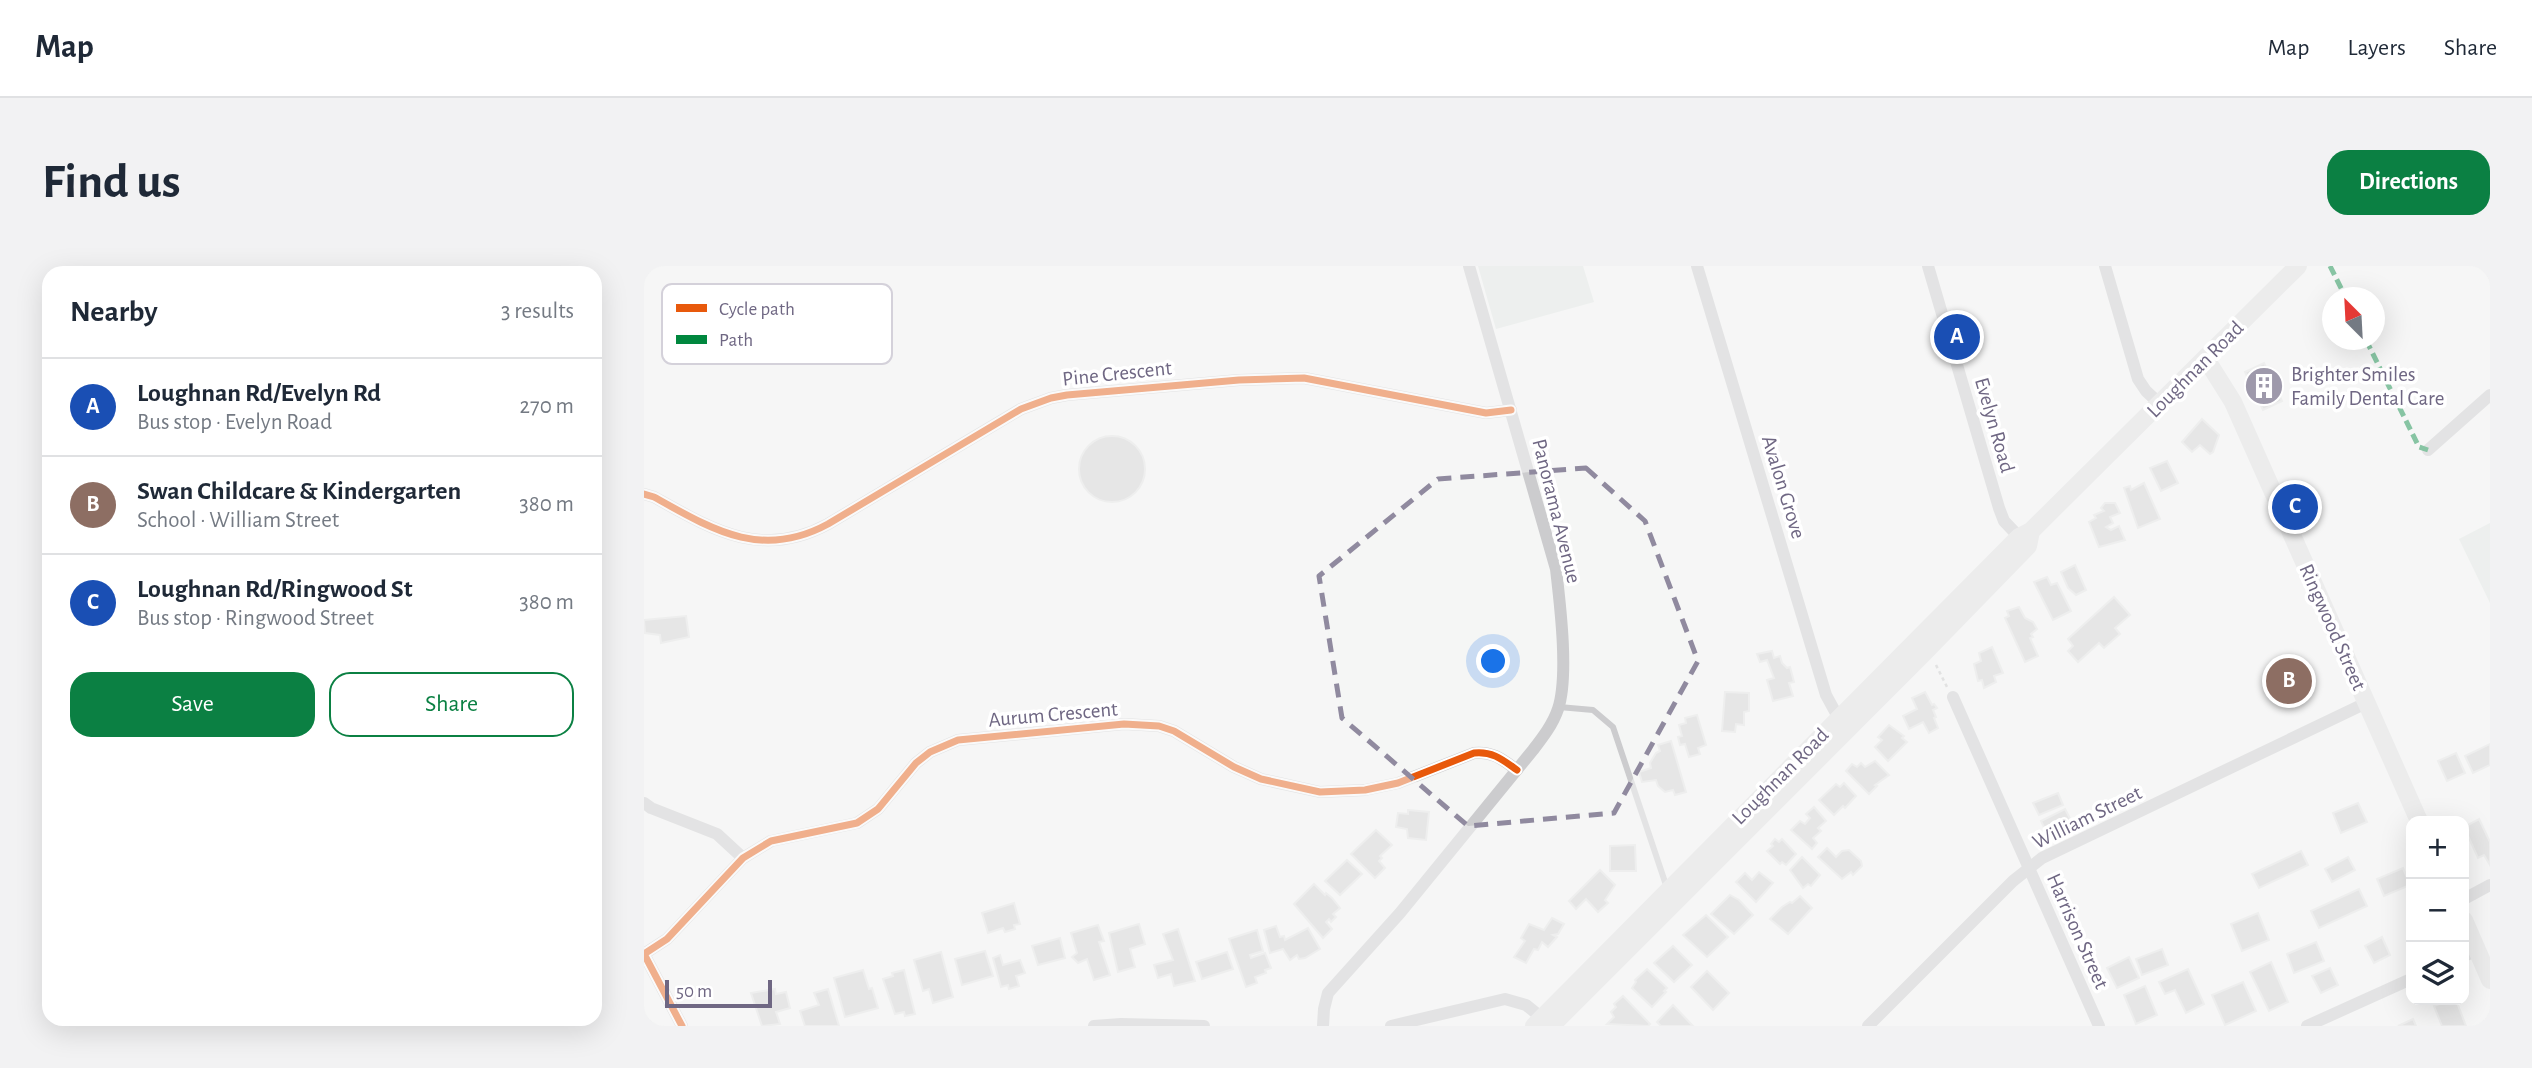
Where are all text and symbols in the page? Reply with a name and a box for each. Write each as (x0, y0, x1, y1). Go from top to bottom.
text: Map (35, 31, 94, 64)
text: Map (2267, 36, 2309, 60)
text: Layers (2347, 36, 2406, 60)
text: Share (2444, 36, 2497, 60)
button: Directions (2327, 150, 2490, 215)
text: Find us (42, 158, 181, 207)
legend (662, 284, 892, 364)
north arrow (2322, 287, 2385, 350)
text: Nearby (70, 297, 158, 327)
text: 3 results (501, 300, 574, 323)
text: Cycle path (719, 300, 795, 319)
pin: A (1934, 311, 1980, 363)
street label: Loughnan Road (2143, 317, 2248, 422)
text: Path (719, 331, 753, 350)
street label: Pine Crescent (1061, 357, 1173, 390)
place label: Brighter Smiles Family Dental Care (2291, 364, 2444, 409)
building icon: Brighter Smiles Family Dental Care (2243, 365, 2285, 407)
street label: Evelyn Road (1971, 375, 2018, 475)
text: Loughnan Rd/Evelyn Rd (137, 380, 381, 406)
text: A (86, 395, 100, 418)
text: 270 m (520, 395, 574, 418)
text: Bus stop · Evelyn Road (137, 411, 332, 434)
street label: Avalon Grove (1758, 433, 1809, 541)
street label: Panorama Avenue (1528, 437, 1585, 585)
text: Swan Childcare & Kindergarten (137, 478, 461, 504)
pin: C (2272, 481, 2318, 533)
text: B (86, 493, 100, 516)
text: 380 m (519, 493, 574, 516)
text: School · William Street (137, 509, 339, 532)
street label: Ringwood Street (2295, 561, 2370, 694)
text: Loughnan Rd/Ringwood St (137, 576, 413, 602)
text: C (87, 591, 99, 614)
text: 380 m (519, 591, 574, 614)
text: Bus stop · Ringwood Street (137, 607, 374, 630)
your location (1476, 644, 1510, 678)
pin: B (2266, 655, 2312, 707)
button: Save (70, 672, 315, 737)
button: Share (329, 672, 574, 737)
street label: Aurum Crescent (987, 698, 1119, 731)
street label: Loughnan Road (1728, 724, 1833, 829)
street label: William Street (2029, 782, 2145, 853)
map controls (2406, 816, 2469, 1005)
button: + (2406, 816, 2469, 879)
street label: Harrison Street (2043, 870, 2112, 992)
button: − (2406, 879, 2469, 942)
button: layers (2406, 942, 2469, 1005)
scale bar (665, 977, 772, 1009)
text: 50 m (676, 982, 712, 1001)

